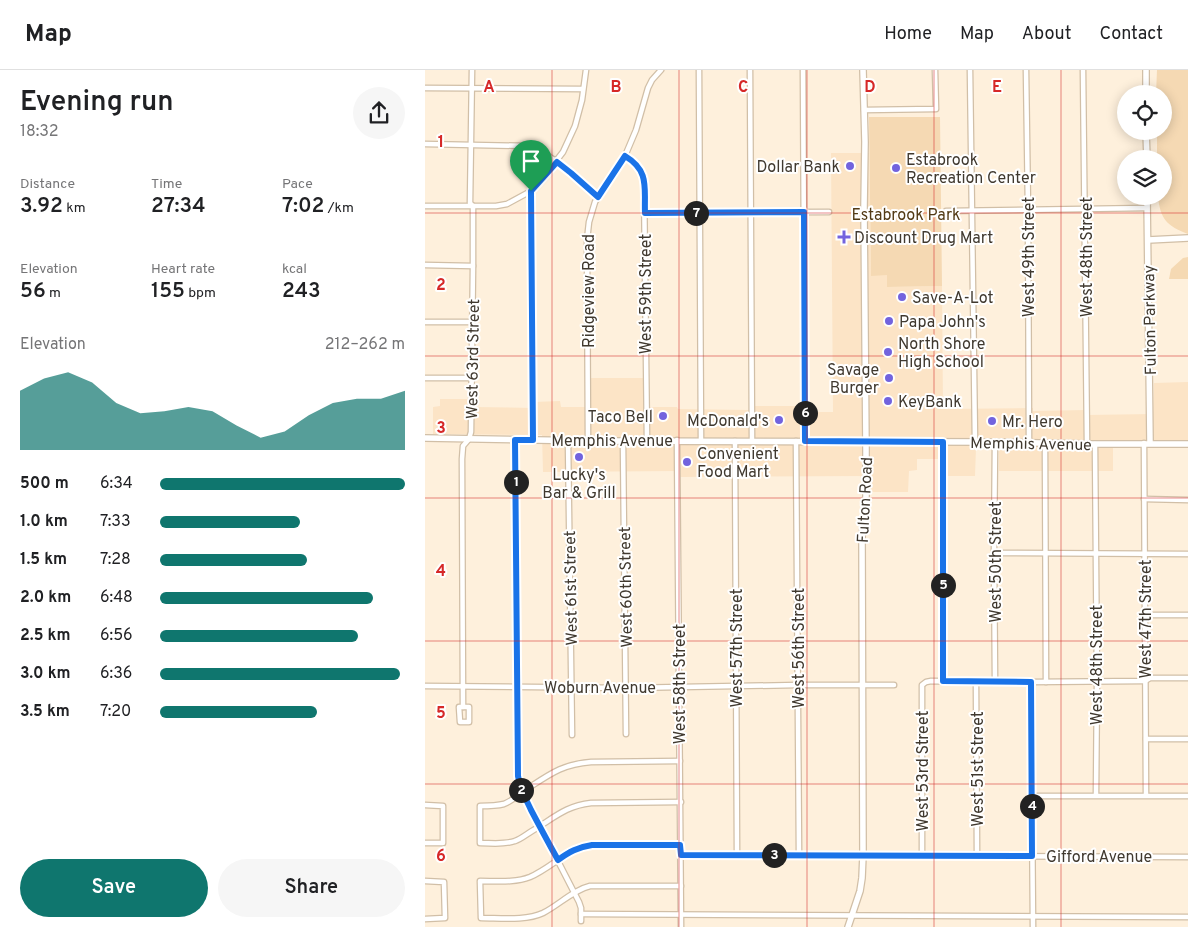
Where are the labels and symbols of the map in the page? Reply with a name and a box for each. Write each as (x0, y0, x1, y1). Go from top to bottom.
text: A (483, 78, 495, 98)
text: B (610, 78, 622, 98)
text: C (738, 78, 748, 98)
text: D (864, 78, 876, 98)
text: E (992, 78, 1002, 98)
text: 1 (438, 133, 444, 153)
pin (510, 140, 552, 191)
place label: Estabrook Recreation Center (906, 151, 1036, 189)
place label: Dollar Bank (757, 158, 840, 178)
marker: Dollar Bank (844, 160, 856, 172)
marker: Estabrook Recreation Center (890, 162, 902, 174)
street label: West 49th Street (1020, 197, 1040, 317)
street label: West 48th Street (1078, 197, 1098, 317)
pin: 7 (683, 200, 709, 226)
park label: Estabrook Park (851, 206, 961, 226)
place label: Discount Drug Mart (854, 229, 993, 249)
marker: Discount Drug Mart (838, 231, 850, 243)
street label: Ridgeview Road (580, 234, 600, 348)
street label: West 59th Street (637, 234, 657, 354)
street label: Fulton Parkway (1140, 265, 1162, 375)
text: 2 (436, 276, 446, 296)
place label: Save-A-Lot (912, 289, 994, 309)
marker: Save-A-Lot (896, 291, 908, 303)
street label: West 63rd Street (463, 299, 485, 419)
place label: Papa John's (899, 313, 986, 333)
marker: Papa John's (883, 315, 895, 327)
place label: North Shore High School (898, 335, 985, 373)
marker: North Shore High School (882, 346, 894, 358)
place label: Savage Burger (827, 361, 879, 399)
marker: Savage Burger (883, 372, 895, 384)
place label: KeyBank (898, 393, 962, 413)
marker: KeyBank (882, 395, 894, 407)
pin: 6 (793, 400, 817, 426)
place label: Taco Bell (588, 408, 653, 428)
marker: Taco Bell (657, 410, 669, 422)
place label: McDonald's (687, 412, 769, 432)
place label: Mr. Hero (1002, 413, 1063, 433)
marker: McDonald's (773, 414, 785, 426)
marker: Mr. Hero (986, 415, 998, 427)
text: 3 (436, 419, 446, 439)
street label: Memphis Avenue (551, 432, 673, 452)
street label: Memphis Avenue (970, 434, 1092, 456)
place label: Convenient Food Mart (697, 445, 779, 483)
marker: Lucky's Bar & Grill (573, 451, 585, 463)
marker: Convenient Food Mart (681, 456, 693, 468)
street label: Fulton Road (854, 457, 878, 544)
place label: Lucky's Bar & Grill (542, 466, 616, 504)
pin: 1 (503, 470, 529, 494)
street label: West 50th Street (987, 501, 1007, 623)
street label: West 60th Street (616, 526, 638, 648)
street label: West 61st Street (561, 530, 583, 646)
street label: West 47th Street (1137, 560, 1157, 678)
text: 4 (436, 562, 446, 582)
pin: 5 (931, 572, 955, 598)
street label: West 56th Street (790, 588, 810, 708)
street label: West 57th Street (728, 589, 748, 707)
street label: West 48th Street (1088, 605, 1108, 725)
street label: West 58th Street (671, 624, 691, 744)
street label: Woburn Avenue (544, 679, 656, 699)
text: 5 (436, 704, 446, 724)
street label: West 53rd Street (914, 711, 934, 831)
street label: West 51st Street (969, 711, 989, 827)
pin: 2 (509, 778, 533, 802)
pin: 4 (1019, 794, 1045, 818)
pin: 3 (761, 842, 787, 868)
text: 6 (436, 847, 446, 867)
street label: Gifford Avenue (1046, 848, 1152, 868)

